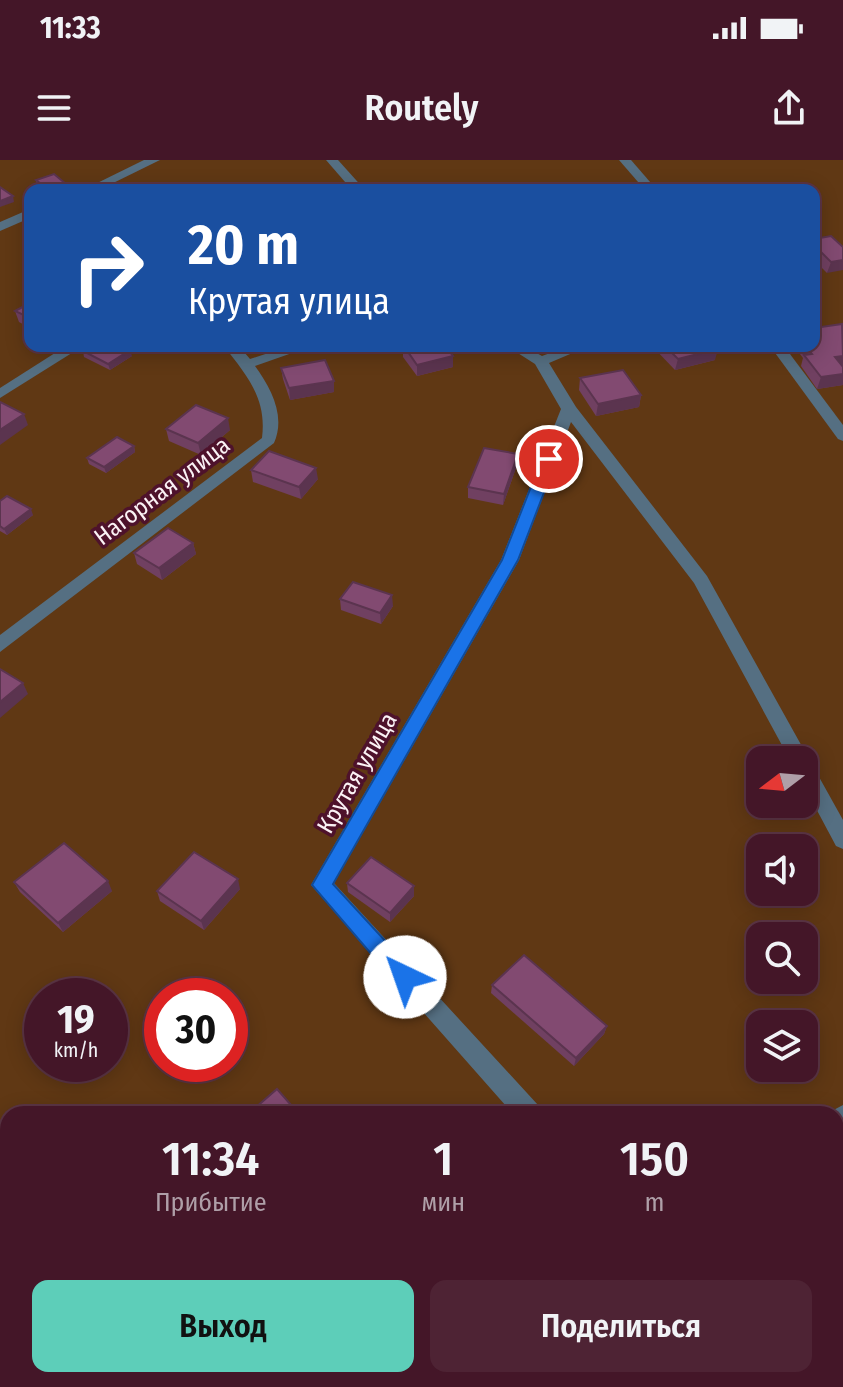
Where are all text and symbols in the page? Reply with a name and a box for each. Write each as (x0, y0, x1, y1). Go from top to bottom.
text: 11:33 (40, 10, 101, 46)
icon: menu (32, 86, 76, 130)
text: Routely (365, 86, 478, 130)
icon: share (767, 86, 811, 130)
text: 20 m (188, 212, 299, 279)
icon: right (56, 216, 160, 320)
text: Крутая улица (188, 280, 390, 324)
pin (515, 425, 583, 493)
street label: Нагорная улица (89, 431, 235, 551)
icon: arrive (527, 437, 571, 481)
street label: Крутая улица (311, 708, 403, 838)
north arrow (746, 746, 818, 818)
map controls (746, 746, 818, 1082)
button: sound (746, 834, 818, 906)
button: search (746, 922, 818, 994)
position arrow (363, 935, 447, 1019)
speed limit sign: 30 (144, 978, 248, 1082)
text: 19 (57, 996, 95, 1044)
button: layers (746, 1010, 818, 1082)
text: km/h (54, 1038, 98, 1062)
text: 11:34 (162, 1130, 259, 1188)
text: 1 (433, 1130, 453, 1188)
text: 150 (620, 1130, 689, 1188)
text: Прибытие (155, 1187, 267, 1218)
text: мин (421, 1187, 465, 1218)
text: m (645, 1187, 665, 1218)
button: Выход (32, 1280, 414, 1372)
button: Поделиться (430, 1280, 812, 1372)

